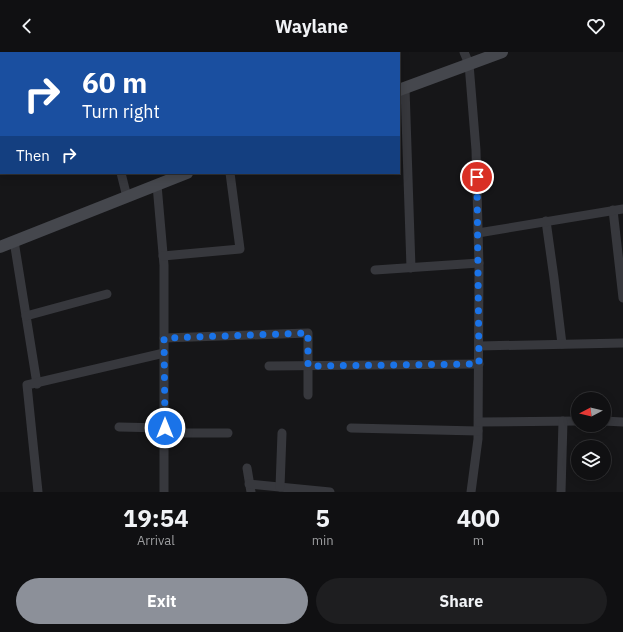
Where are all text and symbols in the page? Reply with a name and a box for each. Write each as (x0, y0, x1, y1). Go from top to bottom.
icon: back (16, 15, 38, 37)
text: Waylane (275, 15, 348, 38)
icon: heart (585, 15, 607, 37)
text: 60 m (82, 64, 147, 101)
icon: right (16, 68, 68, 120)
text: Turn right (82, 100, 160, 123)
icon: right (58, 144, 80, 166)
text: Then (16, 146, 50, 165)
pin (460, 160, 494, 194)
icon: arrive (466, 166, 488, 188)
north arrow (571, 392, 611, 432)
map controls (571, 392, 611, 480)
position arrow (144, 407, 186, 449)
button: layers (571, 440, 611, 480)
text: 19:54 (123, 502, 189, 534)
text: 5 (315, 502, 330, 534)
text: 400 (457, 502, 500, 534)
text: Arrival (137, 532, 175, 549)
text: min (312, 532, 334, 549)
text: m (473, 532, 484, 549)
button: Exit (16, 578, 308, 624)
button: Share (316, 578, 607, 624)

